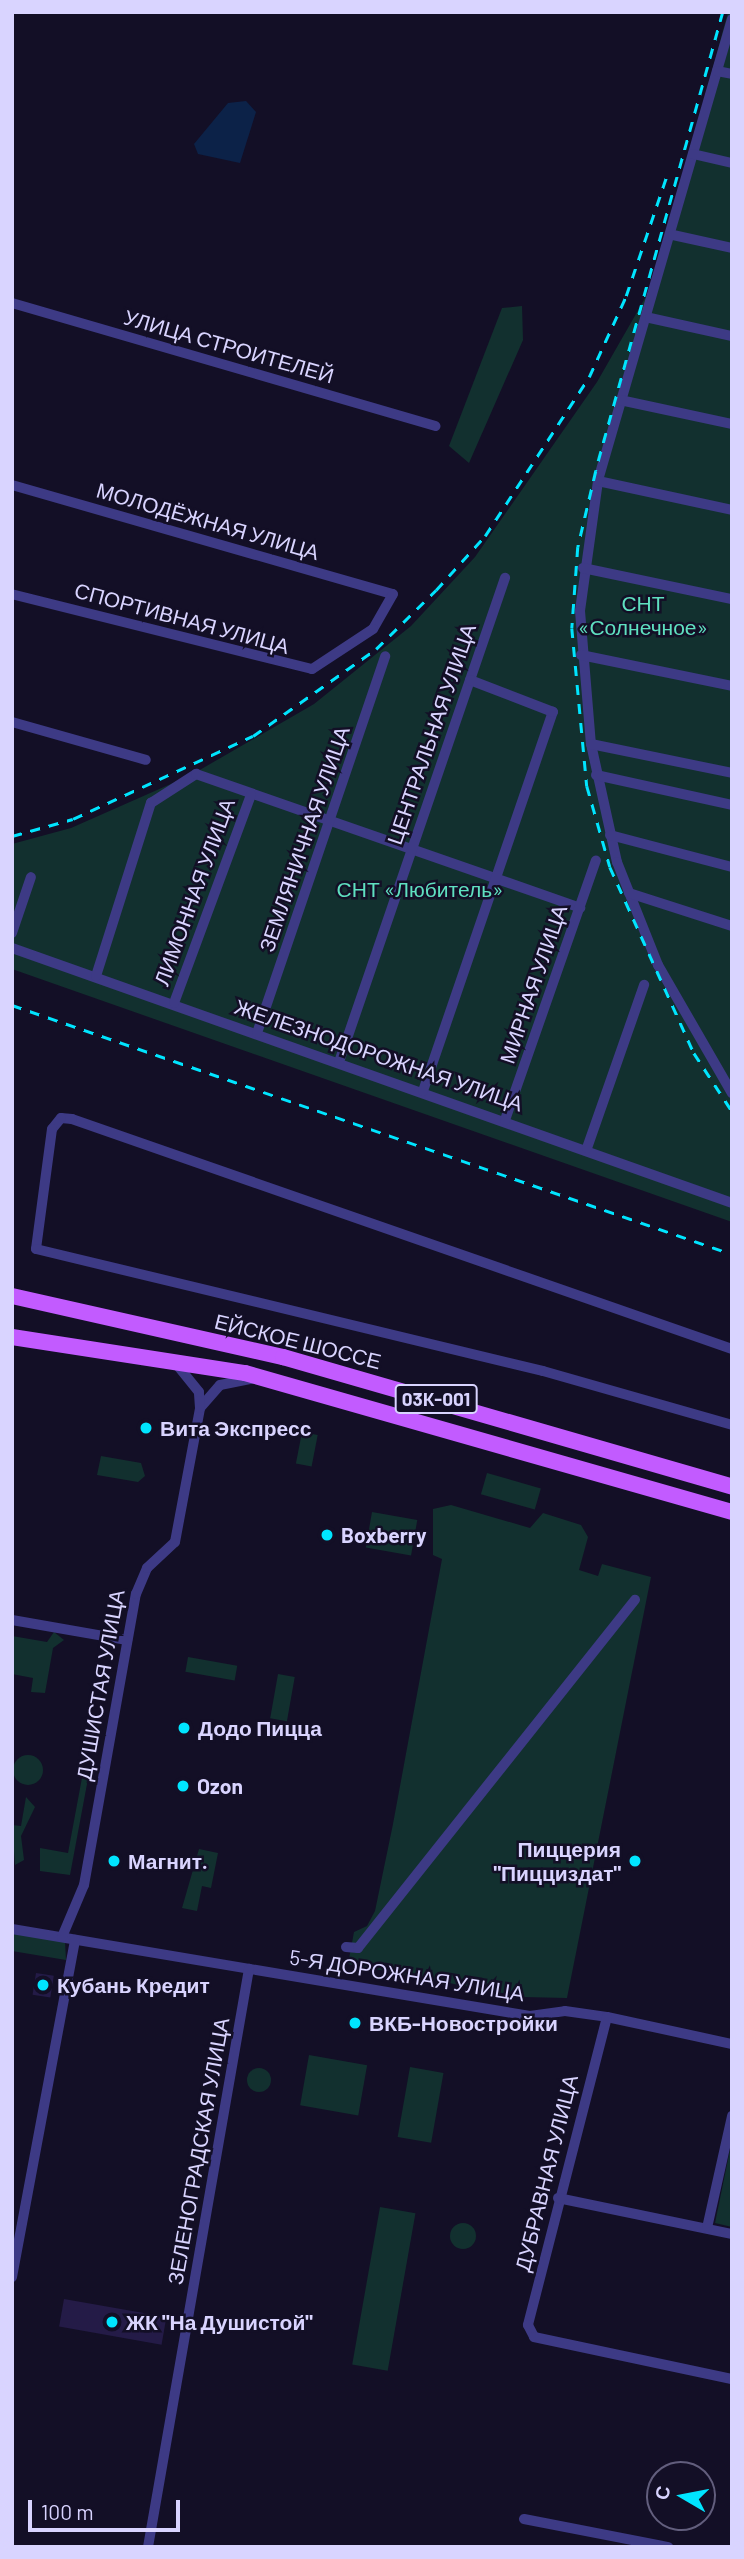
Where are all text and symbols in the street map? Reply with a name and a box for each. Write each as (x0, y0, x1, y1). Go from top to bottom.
street label: УЛИЦА СТРОИТЕЛЕЙ (121, 304, 337, 388)
street label: МОЛОДЁЖНАЯ УЛИЦА (94, 477, 322, 565)
street label: СПОРТИВНАЯ УЛИЦА (72, 577, 292, 659)
park label: СНТ «Солнечное» (578, 590, 708, 640)
street label: ЦЕНТРАЛЬНАЯ УЛИЦА (381, 620, 481, 848)
street label: ЗЕМЛЯНИЧНАЯ УЛИЦА (254, 723, 354, 955)
street label: ЛИМОННАЯ УЛИЦА (148, 795, 240, 989)
park label: СНТ «Любитель» (337, 876, 503, 902)
street label: МИРНАЯ УЛИЦА (494, 901, 572, 1067)
street label: ЖЕЛЕЗНОДОРОЖНАЯ УЛИЦА (231, 994, 527, 1116)
street label: ЕЙСКОЕ ШОССЕ (212, 1308, 384, 1374)
road number: 03К-001 (394, 1384, 478, 1414)
place label: Вита Экспресс (160, 1415, 311, 1441)
marker: Вита Экспресс (138, 1420, 154, 1436)
place label: Boxberry (341, 1522, 427, 1548)
marker: Boxberry (319, 1527, 335, 1543)
street label: ДУШИСТАЯ УЛИЦА (71, 1588, 129, 1782)
place label: Додо Пицца (198, 1715, 322, 1741)
marker: Додо Пицца (176, 1720, 192, 1736)
place label: Ozon (197, 1773, 243, 1799)
marker: Ozon (175, 1778, 191, 1794)
place label: Пиццерия "Пицциздат" (493, 1836, 621, 1886)
place label: Магнит. (128, 1848, 208, 1874)
marker: Магнит. (106, 1853, 122, 1869)
marker: Пиццерия "Пицциздат" (627, 1853, 643, 1869)
street label: 5-Я ДОРОЖНАЯ УЛИЦА (288, 1944, 526, 2006)
place label: Кубань Кредит (57, 1972, 210, 1998)
marker: Кубань Кредит (35, 1977, 51, 1993)
place label: ВКБ-Новостройки (369, 2010, 558, 2036)
marker: ВКБ-Новостройки (347, 2015, 363, 2031)
street label: ЗЕЛЕНОГРАДСКАЯ УЛИЦА (162, 2016, 234, 2286)
street label: ДУБРАВНАЯ УЛИЦА (509, 2072, 583, 2274)
place label: ЖК "На Душистой" (126, 2309, 313, 2335)
marker: ЖК "На Душистой" (104, 2314, 120, 2330)
north arrow (646, 2461, 716, 2531)
text: С (649, 2484, 674, 2501)
scale bar (32, 2486, 184, 2530)
text: 100 m (41, 2499, 94, 2524)

